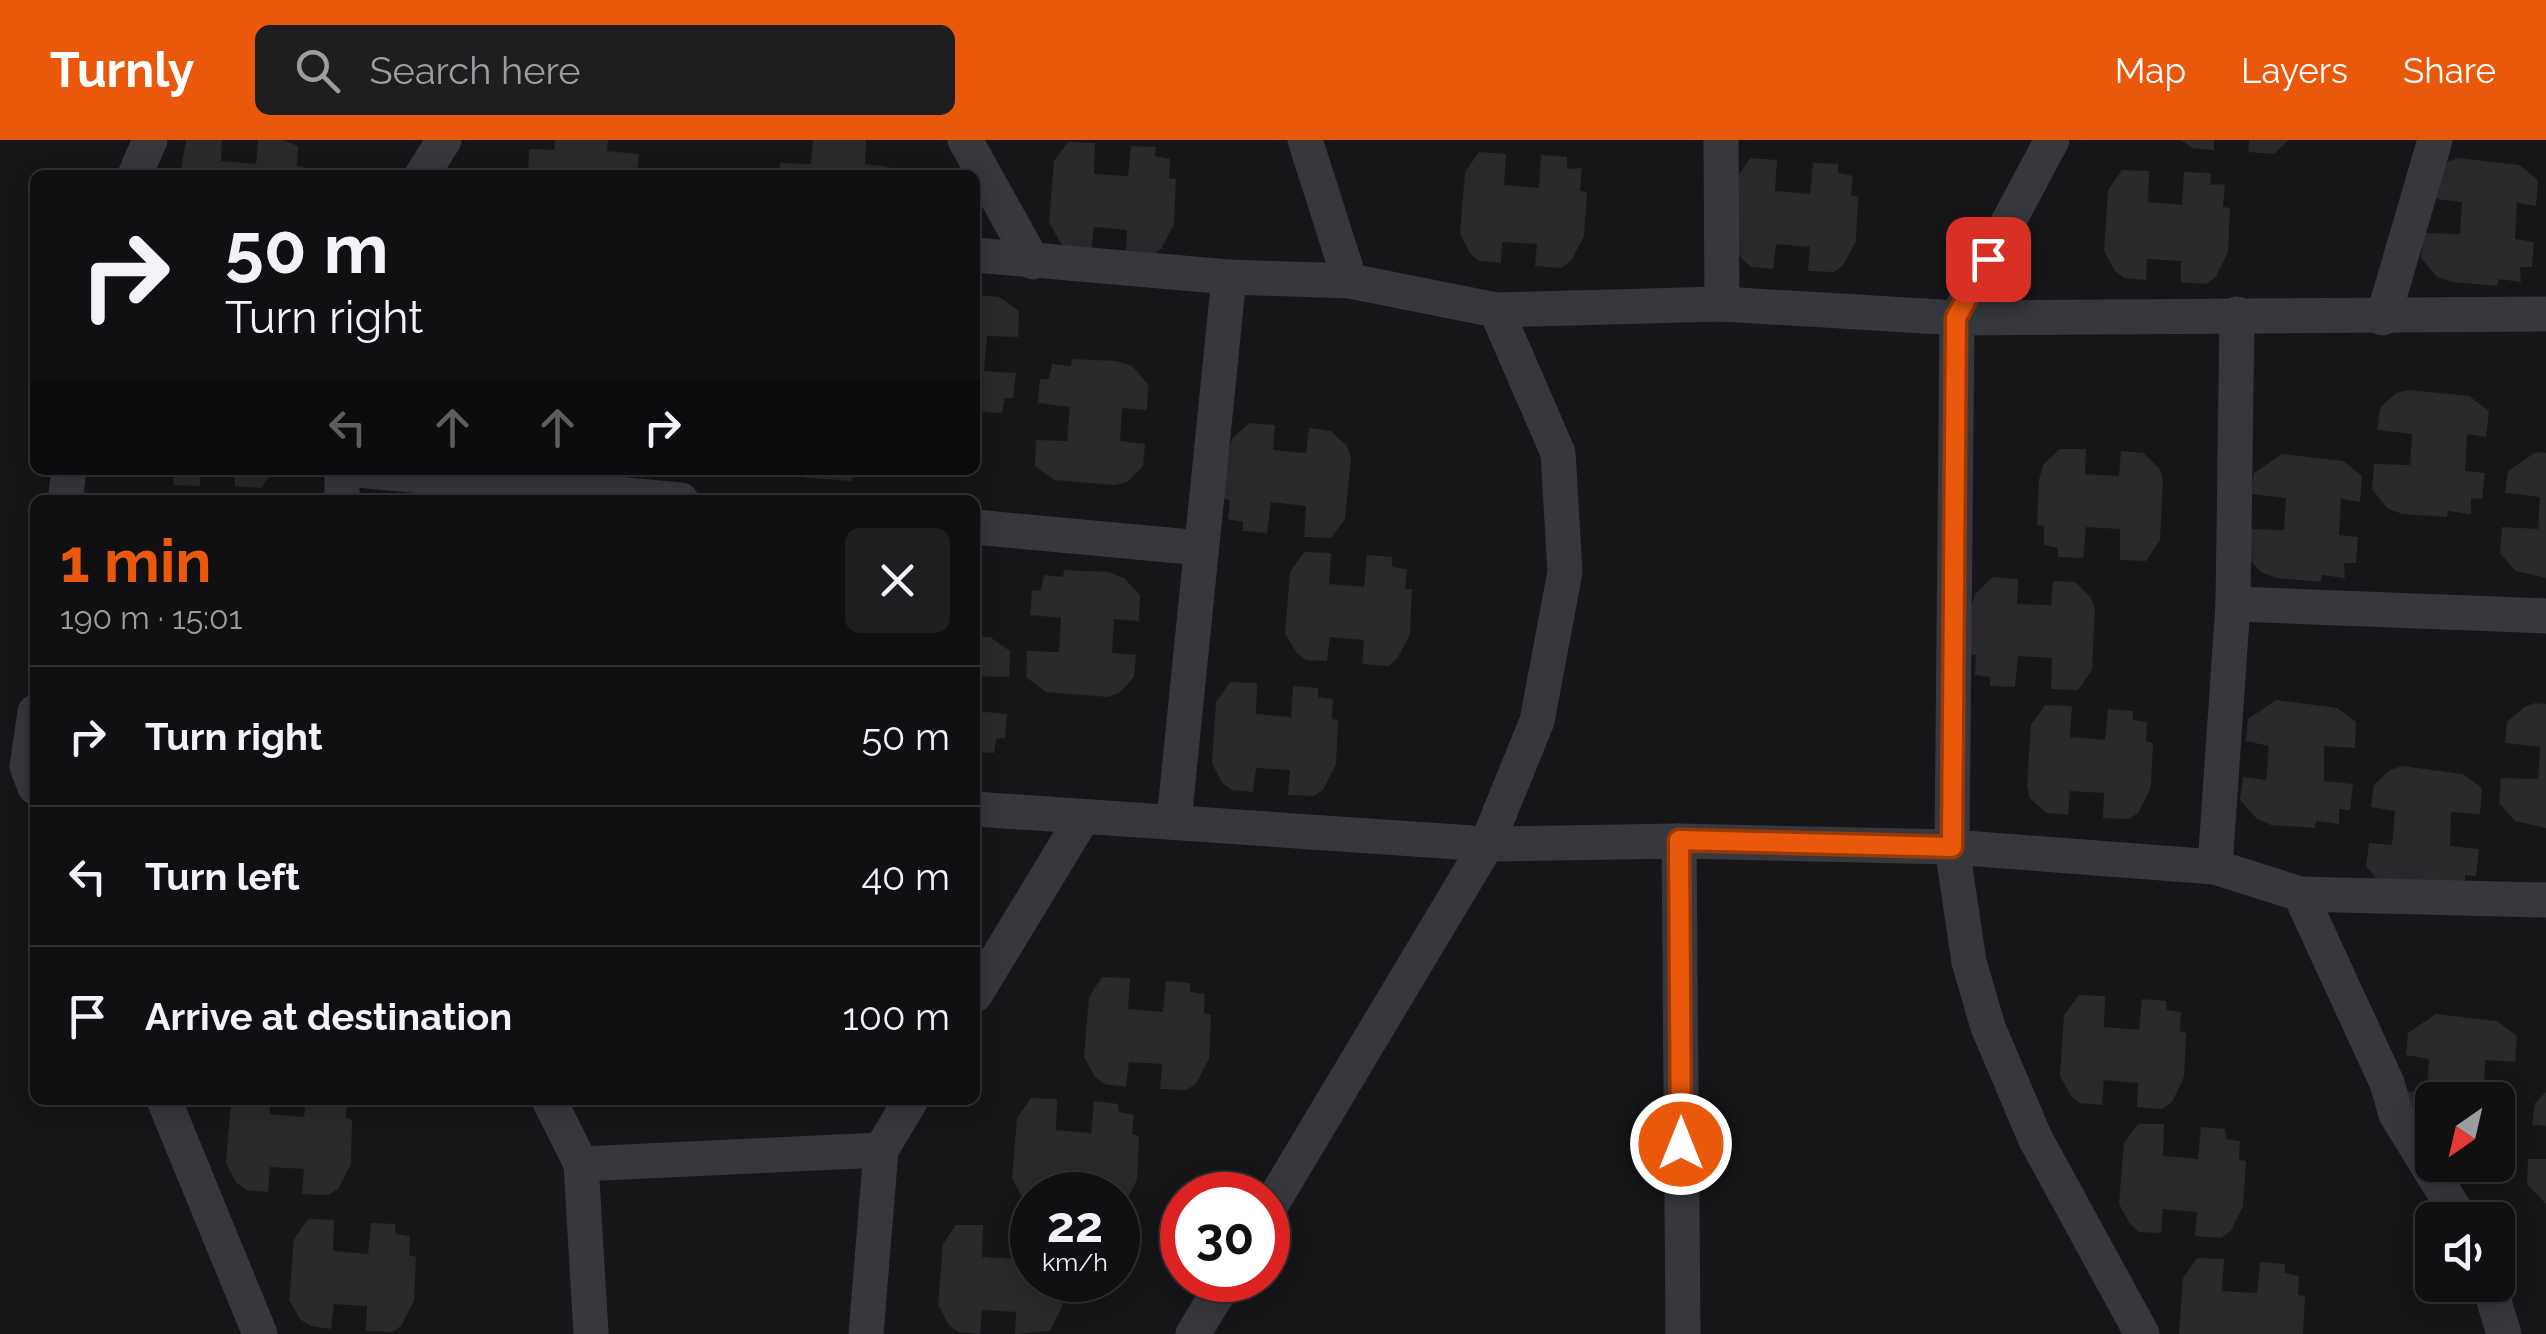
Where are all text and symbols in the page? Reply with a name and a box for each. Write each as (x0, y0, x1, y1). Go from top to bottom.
search box (255, 25, 955, 115)
text: Turnly (50, 42, 195, 98)
icon: search (290, 43, 345, 98)
text: Search here (370, 48, 581, 93)
text: Map (2115, 50, 2186, 91)
text: Layers (2241, 50, 2348, 91)
text: Share (2403, 50, 2496, 91)
text: 50 m (225, 207, 389, 289)
icon: right (60, 210, 190, 340)
pin (1946, 217, 2031, 302)
icon: arrive (1961, 232, 2016, 287)
text: Turn right (225, 291, 423, 344)
icon: left (320, 400, 375, 455)
icon: ahead (425, 400, 480, 455)
icon: ahead (530, 400, 585, 455)
icon: right (635, 400, 690, 455)
text: 1 min (60, 526, 211, 596)
button: close (845, 528, 950, 633)
text: 190 m · 15:01 (60, 599, 242, 636)
icon: right (60, 709, 115, 764)
text: Turn right (145, 714, 322, 759)
text: 50 m (861, 714, 950, 759)
icon: left (60, 849, 115, 904)
text: Turn left (145, 854, 300, 899)
text: 40 m (861, 854, 950, 899)
icon: arrive (60, 989, 115, 1044)
text: Arrive at destination (145, 994, 512, 1039)
text: 100 m (843, 994, 950, 1039)
north arrow (2415, 1082, 2515, 1182)
map controls (2415, 1082, 2515, 1302)
position arrow (1629, 1092, 1733, 1196)
speed limit sign: 30 (1160, 1172, 1290, 1302)
text: 22 (1047, 1195, 1103, 1254)
button: sound (2415, 1202, 2515, 1302)
text: km/h (1042, 1247, 1108, 1277)

